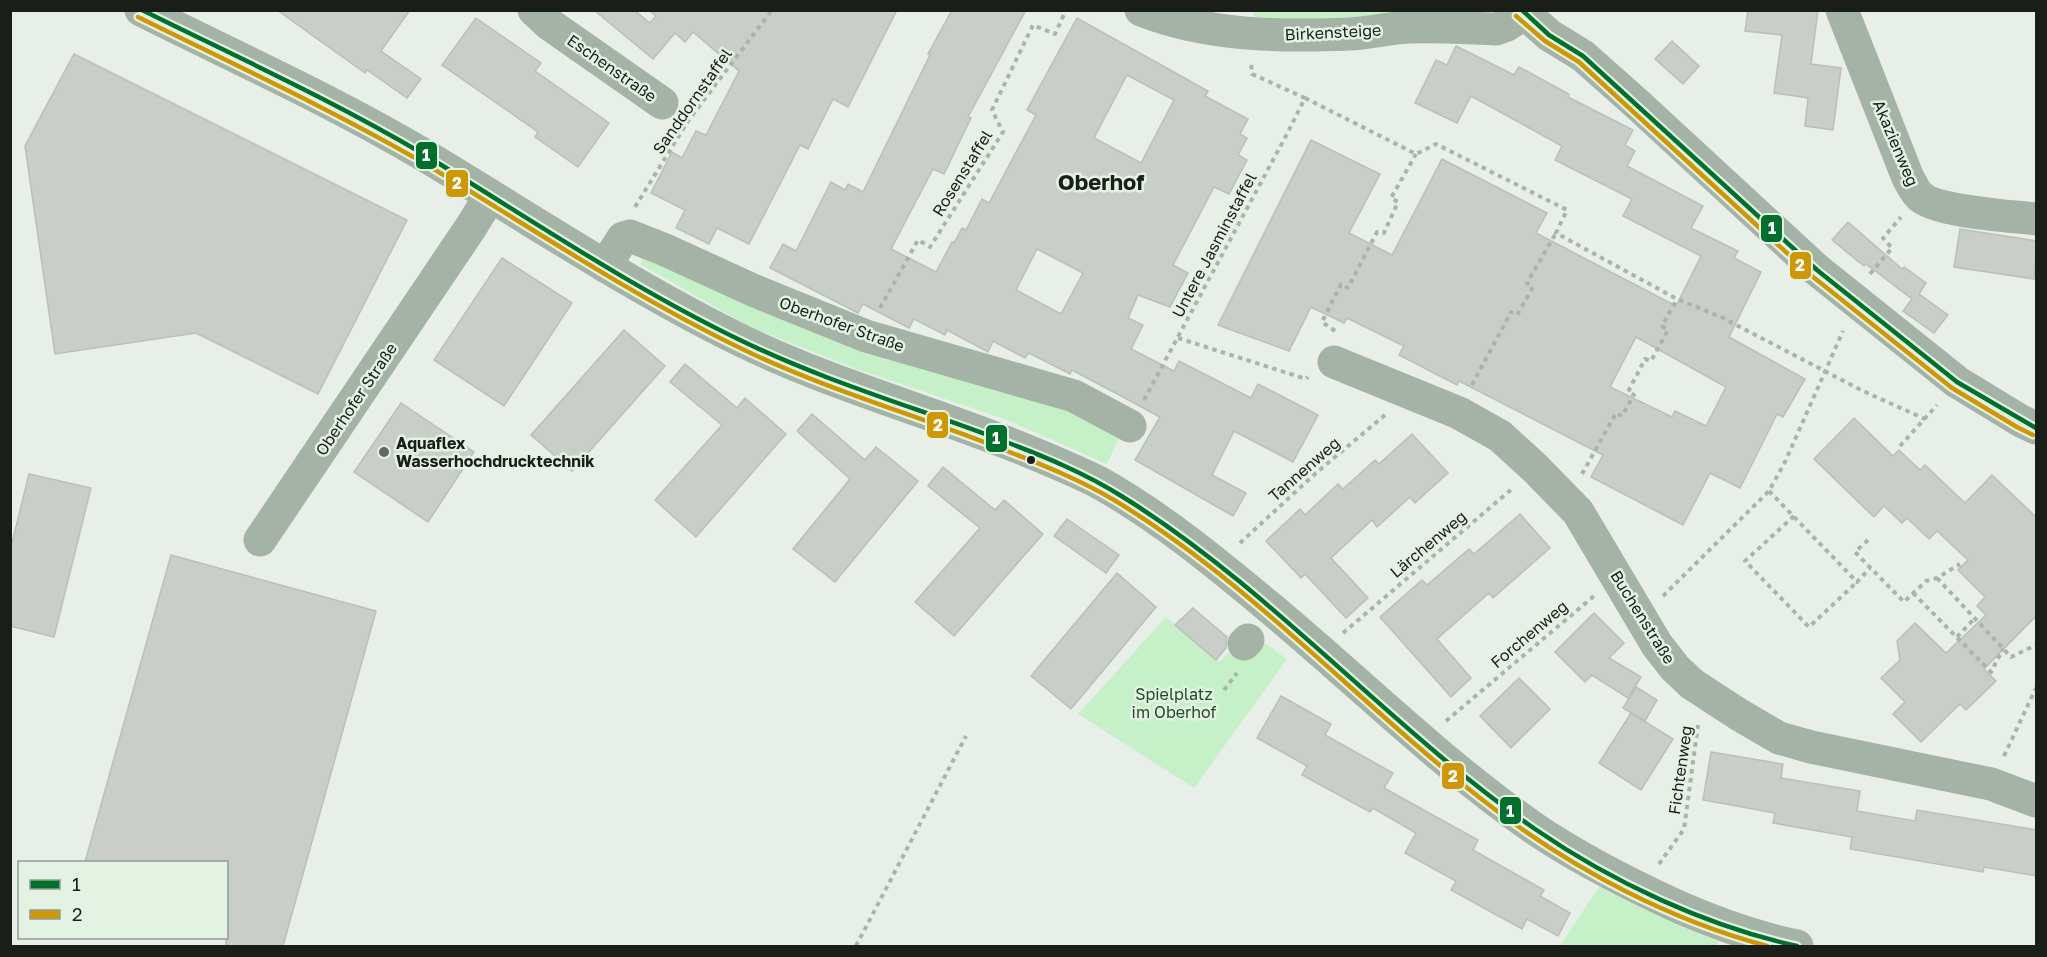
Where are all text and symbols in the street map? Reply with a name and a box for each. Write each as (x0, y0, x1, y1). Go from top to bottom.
street label: Birkensteige (1284, 19, 1382, 45)
street label: Eschenstraße (563, 30, 661, 106)
street label: Sanddornstaffel (648, 44, 736, 158)
street label: Akazienweg (1869, 97, 1923, 189)
street label: Rosenstaffel (928, 126, 996, 220)
line badge: 1 (415, 141, 438, 170)
text: 1 (422, 145, 430, 165)
district label: Oberhof (1058, 168, 1144, 195)
line badge: 2 (445, 169, 469, 198)
street label: Untere Jasminstaffel (1167, 169, 1261, 321)
text: 2 (452, 173, 462, 193)
line badge: 1 (1760, 214, 1783, 243)
text: 1 (1768, 218, 1776, 238)
line badge: 2 (1789, 251, 1812, 280)
text: 2 (1795, 255, 1805, 275)
street label: Oberhofer Straße (777, 292, 907, 356)
street label: Oberhofer Straße (311, 339, 401, 459)
line badge: 2 (926, 411, 949, 439)
text: 2 (933, 415, 943, 435)
line badge: 1 (985, 424, 1008, 453)
text: 1 (992, 428, 1000, 448)
place label: Aquaflex Wasserhochdrucktechnik (396, 433, 595, 471)
street label: Tannenweg (1264, 433, 1344, 505)
marker: Aquaflex Wasserhochdrucktechnik (377, 445, 391, 459)
unlabelled marker (1025, 454, 1037, 466)
street label: Lärchenweg (1386, 506, 1470, 582)
street label: Buchenstraße (1606, 566, 1680, 668)
street label: Forchenweg (1486, 596, 1572, 672)
park label: Spielplatz im Oberhof (1132, 684, 1217, 722)
street label: Fichtenweg (1664, 724, 1696, 816)
line badge: 2 (1441, 762, 1465, 790)
text: 2 (1448, 766, 1458, 786)
line badge: 1 (1499, 796, 1522, 825)
text: 1 (1506, 801, 1514, 821)
legend (18, 861, 228, 939)
text: 1 (72, 873, 81, 895)
text: 2 (72, 903, 82, 925)

